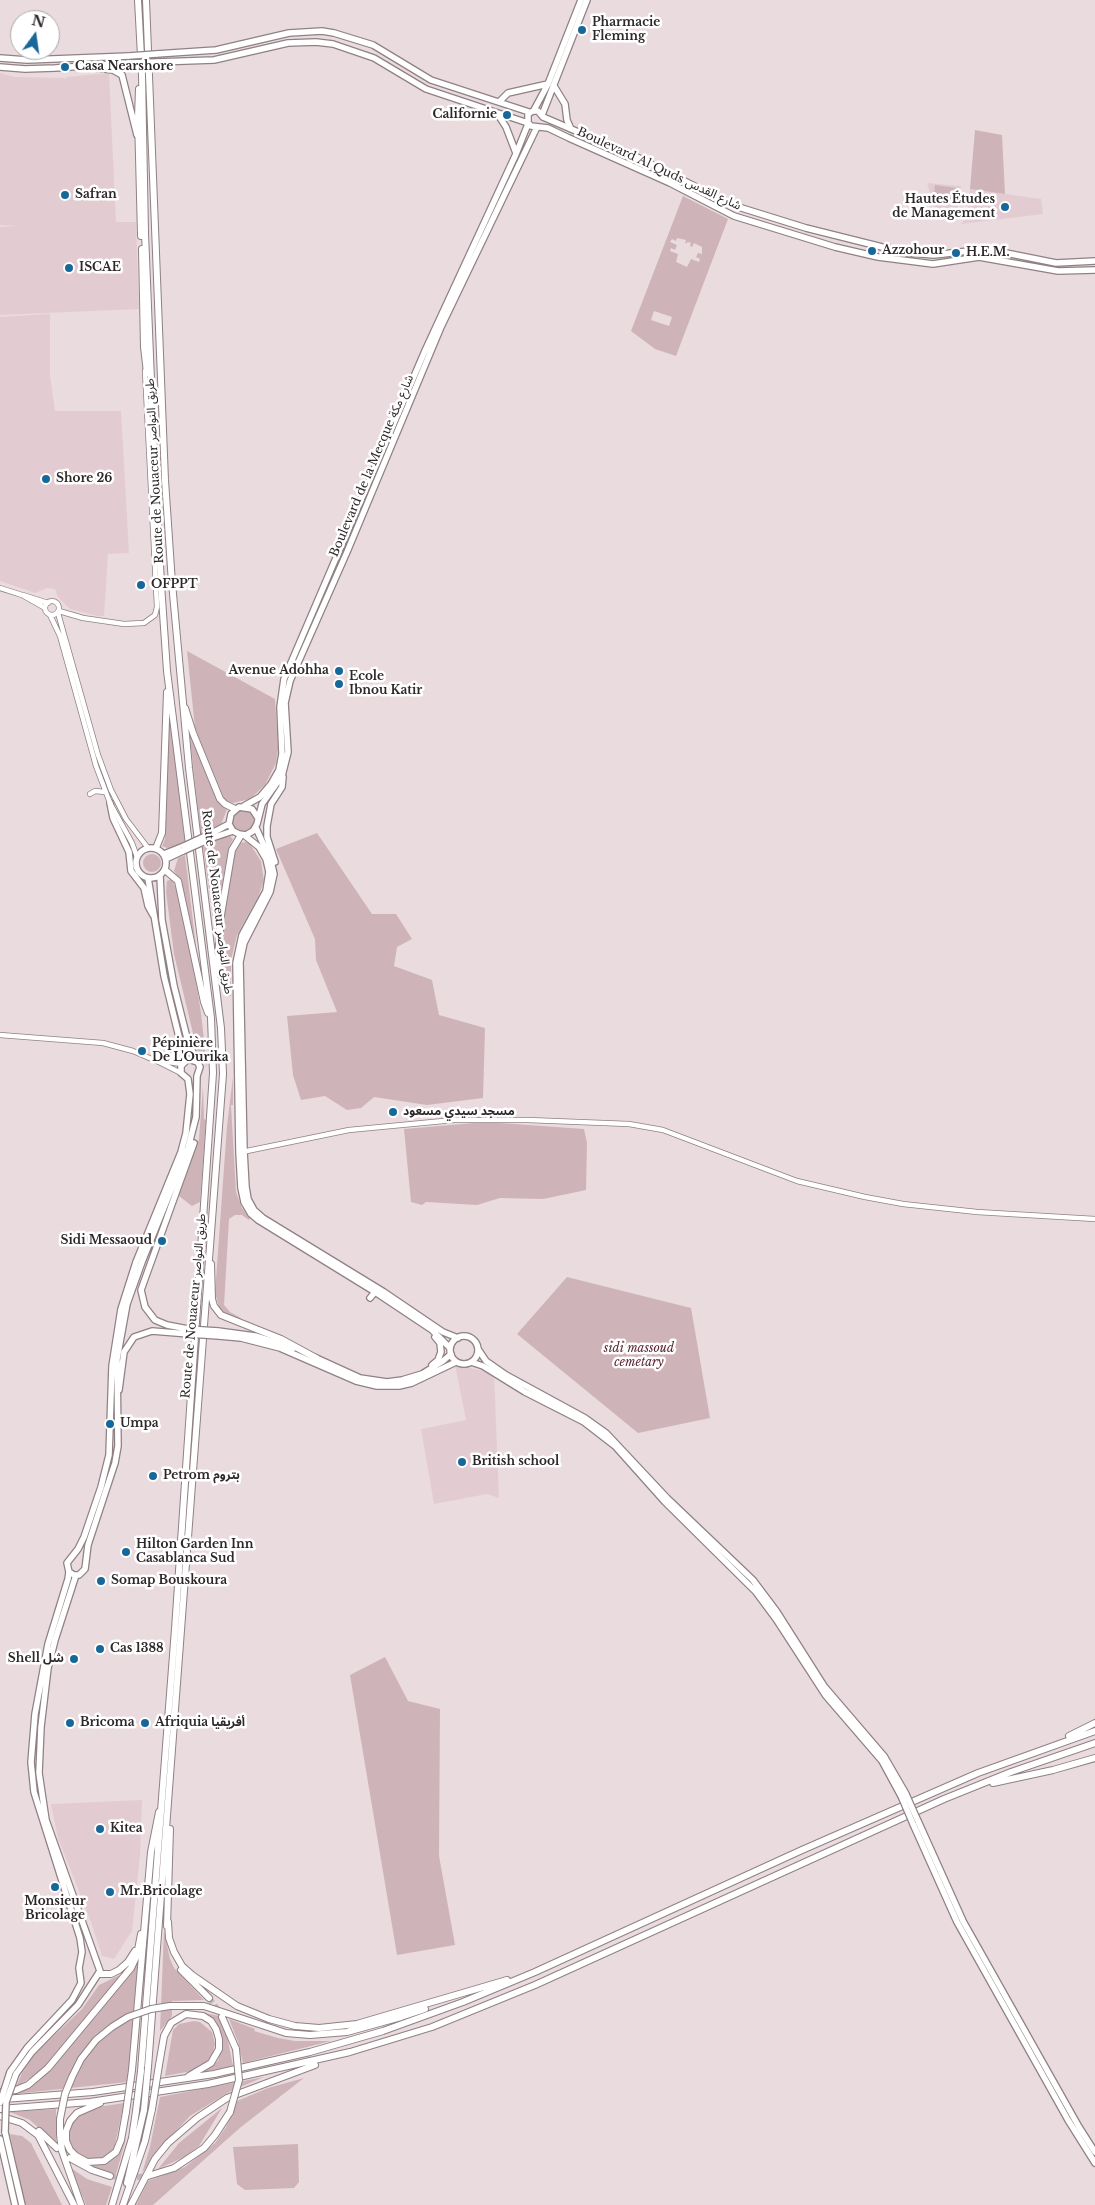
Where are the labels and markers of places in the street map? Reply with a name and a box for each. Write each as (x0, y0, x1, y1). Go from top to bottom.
place label: Pharmacie Fleming (592, 16, 660, 44)
marker: Pharmacie Fleming (576, 24, 588, 36)
place label: Casa Nearshore (75, 60, 173, 74)
marker: Casa Nearshore (59, 61, 71, 73)
place label: Californie (433, 108, 497, 122)
marker: Californie (501, 109, 513, 121)
place label: Safran (75, 188, 117, 202)
marker: Safran (59, 189, 71, 201)
place label: Hautes Études de Management (892, 193, 995, 221)
marker: Hautes Études de Management (999, 201, 1011, 213)
place label: Azzohour (882, 244, 944, 258)
marker: Azzohour (866, 245, 878, 257)
place label: H.E.M. (966, 246, 1010, 260)
marker: H.E.M. (950, 247, 962, 259)
place label: ISCAE (79, 261, 121, 275)
marker: ISCAE (63, 262, 75, 274)
place label: Shore 26 (56, 472, 112, 486)
marker: Shore 26 (40, 473, 52, 485)
place label: OFPPT (151, 578, 198, 592)
marker: OFPPT (135, 579, 147, 591)
place label: Avenue Adohha (228, 664, 329, 678)
marker: Avenue Adohha (333, 665, 345, 677)
place label: Ecole Ibnou Katir (349, 670, 422, 698)
marker: Ecole Ibnou Katir (333, 678, 345, 690)
place label: Pépinière De L'Ourika (152, 1037, 229, 1065)
marker: Pépinière De L'Ourika (136, 1045, 148, 1057)
place label: مسجد سيدي مسعود (403, 1105, 515, 1119)
marker: مسجد سيدي مسعود (387, 1106, 399, 1118)
place label: Sidi Messaoud (61, 1234, 152, 1248)
marker: Sidi Messaoud (156, 1235, 168, 1247)
place label: Umpa (120, 1417, 159, 1431)
marker: Umpa (104, 1418, 116, 1430)
place label: British school (472, 1455, 559, 1469)
marker: British school (456, 1456, 468, 1468)
place label: Petrom بتروم (163, 1469, 240, 1483)
marker: Petrom بتروم (147, 1470, 159, 1482)
place label: Hilton Garden Inn Casablanca Sud (136, 1538, 254, 1566)
marker: Hilton Garden Inn Casablanca Sud (120, 1546, 132, 1558)
place label: Somap Bouskoura (111, 1574, 227, 1588)
marker: Somap Bouskoura (95, 1575, 107, 1587)
place label: Cas 1388 (110, 1642, 164, 1656)
marker: Cas 1388 (94, 1643, 106, 1655)
place label: Shell شل (8, 1652, 64, 1666)
marker: Shell شل (68, 1653, 80, 1665)
place label: Bricoma (80, 1716, 135, 1730)
place label: Afriquia أفريقيا (155, 1716, 245, 1730)
marker: Bricoma (64, 1717, 76, 1729)
marker: Afriquia أفريقيا (139, 1717, 151, 1729)
place label: Kitea (110, 1822, 143, 1836)
marker: Kitea (94, 1823, 106, 1835)
marker: Monsieur Bricolage (49, 1881, 61, 1893)
place label: Mr.Bricolage (120, 1885, 202, 1899)
marker: Mr.Bricolage (104, 1886, 116, 1898)
place label: Monsieur Bricolage (24, 1895, 86, 1923)

